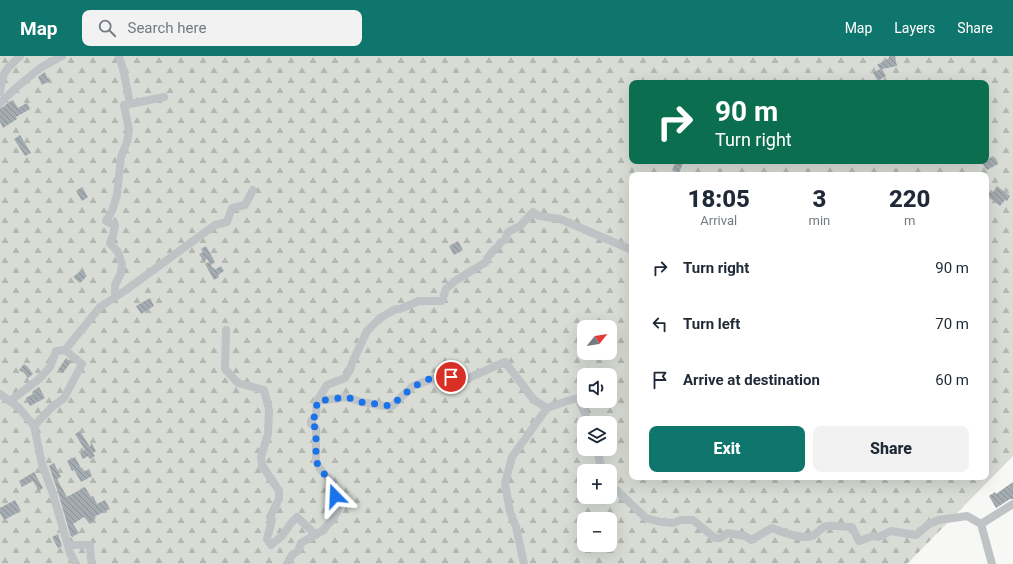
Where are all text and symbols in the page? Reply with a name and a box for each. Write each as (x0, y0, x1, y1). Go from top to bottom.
search box (82, 10, 362, 46)
text: Map (20, 17, 58, 40)
icon: search (96, 17, 118, 39)
text: Search here (128, 19, 206, 37)
text: Map (845, 20, 872, 36)
text: Layers (894, 20, 935, 36)
text: Share (957, 20, 993, 36)
text: 90 m (715, 95, 778, 128)
icon: right (649, 96, 701, 148)
text: Turn right (715, 129, 792, 150)
text: 18:05 (688, 185, 750, 213)
text: 3 (812, 185, 826, 213)
text: 220 (889, 185, 930, 213)
text: Arrival (700, 213, 737, 228)
text: min (809, 213, 830, 228)
text: m (904, 213, 915, 228)
icon: right (649, 257, 671, 279)
text: Turn right (683, 259, 749, 277)
text: 90 m (935, 259, 969, 277)
icon: left (649, 313, 671, 335)
text: Turn left (683, 315, 740, 333)
text: 70 m (935, 315, 969, 333)
north arrow (577, 320, 617, 360)
map controls (577, 320, 617, 552)
pin (434, 360, 468, 394)
icon: arrive (440, 366, 462, 388)
button: sound (577, 368, 617, 408)
icon: arrive (649, 369, 671, 391)
text: Arrive at destination (683, 371, 820, 389)
text: 60 m (935, 371, 969, 389)
button: layers (577, 416, 617, 456)
button: Exit (649, 426, 805, 472)
button: Share (813, 426, 969, 472)
button: + (577, 464, 617, 504)
position arrow (314, 475, 356, 517)
button: − (577, 512, 617, 552)

